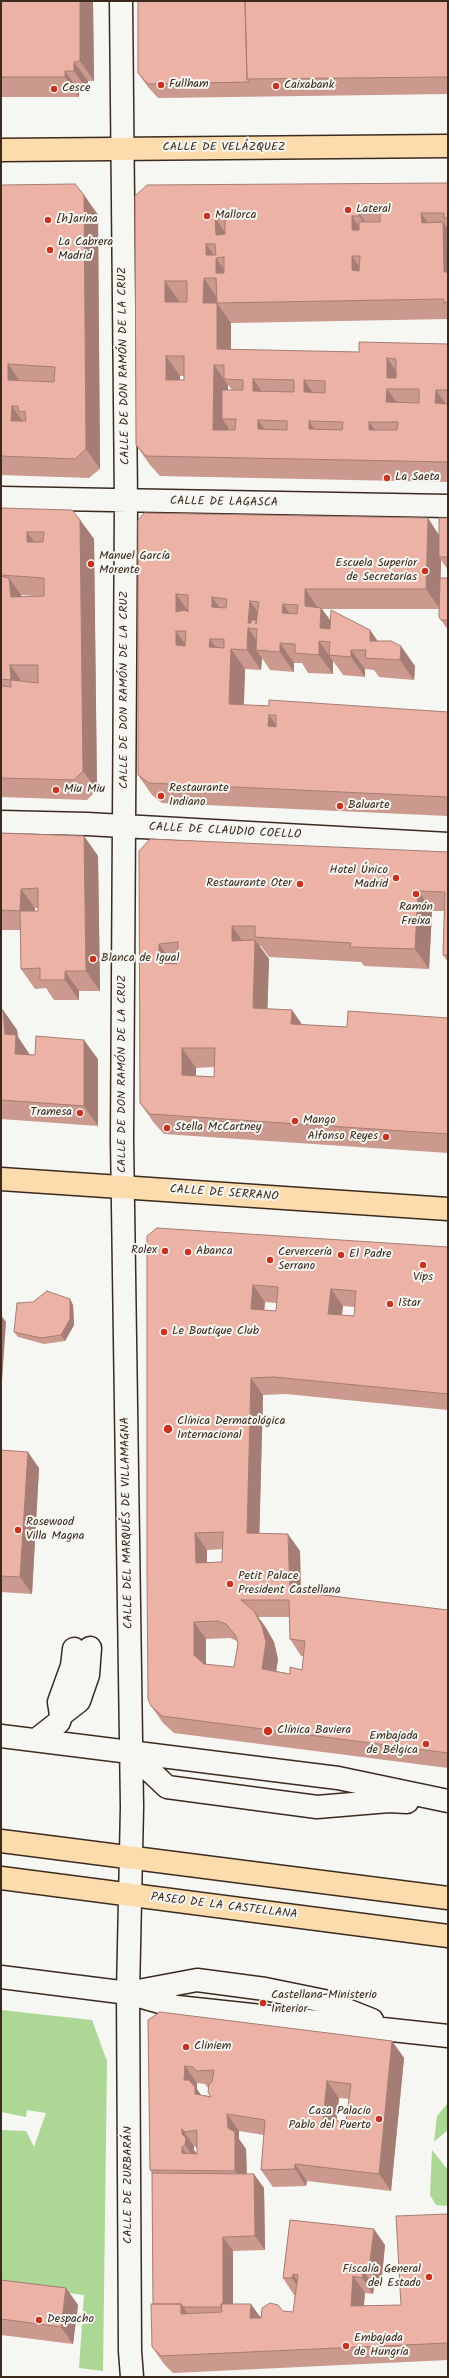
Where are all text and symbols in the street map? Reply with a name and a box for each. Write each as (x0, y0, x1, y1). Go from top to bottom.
place label: Fullham (169, 78, 209, 92)
place label: Caixabank (284, 79, 334, 93)
marker: Fullham (156, 80, 166, 90)
marker: Caixabank (271, 81, 281, 91)
place label: Cesce (62, 82, 90, 96)
marker: Cesce (49, 84, 59, 94)
street label: CALLE DE VELÁZQUEZ (162, 141, 286, 155)
place label: Lateral (356, 203, 391, 217)
marker: Lateral (343, 205, 353, 215)
place label: Mallorca (215, 209, 256, 223)
marker: Mallorca (202, 211, 212, 221)
place label: [h]arina (56, 213, 98, 227)
marker: [h]arina (43, 215, 53, 225)
place label: La Cabrera Madrid (58, 236, 113, 264)
marker: La Cabrera Madrid (45, 245, 55, 255)
street label: CALLE DE DON RAMÓN DE LA CRUZ (116, 267, 134, 465)
place label: La Saeta (395, 471, 440, 485)
marker: La Saeta (382, 473, 392, 483)
street label: CALLE DE LAGASCA (170, 495, 278, 511)
place label: Manuel García Morente (99, 550, 170, 578)
place label: Escuela Superior de Secretarias (335, 557, 417, 585)
marker: Manuel García Morente (86, 559, 96, 569)
marker: Escuela Superior de Secretarias (420, 566, 430, 576)
street label: CALLE DE DON RAMÓN DE LA CRUZ (118, 591, 132, 789)
place label: Restaurante Indiano (169, 782, 229, 810)
place label: Miu Miu (64, 783, 105, 797)
marker: Miu Miu (51, 785, 61, 795)
marker: Restaurante Indiano (156, 791, 166, 801)
place label: Baluarte (348, 799, 390, 813)
marker: Baluarte (335, 801, 345, 811)
street label: CALLE DE CLAUDIO COELLO (148, 821, 302, 843)
place label: Hotel Único Madrid (330, 864, 388, 892)
marker: Hotel Único Madrid (391, 873, 401, 883)
place label: Restaurante Oter (206, 877, 292, 891)
marker: Restaurante Oter (295, 879, 305, 889)
marker: Ramón Freixa (411, 889, 421, 899)
place label: Ramón Freixa (399, 901, 433, 929)
place label: Blanca de Igual (101, 952, 179, 966)
marker: Blanca de Igual (88, 954, 98, 964)
street label: CALLE DE DON RAMÓN DE LA CRUZ (116, 975, 130, 1173)
place label: Tramesa (30, 1106, 72, 1120)
marker: Tramesa (75, 1108, 85, 1118)
place label: Mango (303, 1114, 336, 1128)
marker: Mango (290, 1116, 300, 1126)
place label: Stella McCartney (175, 1121, 261, 1135)
marker: Stella McCartney (162, 1123, 172, 1133)
place label: Alfonso Reyes (308, 1130, 378, 1144)
marker: Alfonso Reyes (381, 1132, 391, 1142)
street label: CALLE DE SERRANO (169, 1183, 279, 1205)
place label: Rolex (131, 1244, 157, 1258)
place label: Abanca (196, 1245, 233, 1259)
marker: Rolex (160, 1246, 170, 1256)
place label: Cervercería Serrano (278, 1246, 332, 1274)
marker: Abanca (183, 1247, 193, 1257)
place label: El Padre (349, 1248, 391, 1262)
marker: El Padre (336, 1250, 346, 1260)
marker: Cervercería Serrano (265, 1255, 275, 1265)
marker: Vips (418, 1260, 428, 1270)
place label: Vips (413, 1271, 433, 1285)
place label: Ištar (398, 1297, 421, 1311)
marker: Ištar (385, 1299, 395, 1309)
place label: Le Boutique Club (172, 1325, 259, 1339)
marker: Le Boutique Club (159, 1327, 169, 1337)
place label: Clínica Dermatológica Internacional (177, 1415, 285, 1443)
street label: CALLE DEL MARQUÉS DE VILLAMAGNA (119, 1417, 137, 1629)
marker: Clínica Dermatológica Internacional (162, 1423, 174, 1435)
place label: Rosewood Villa Magna (26, 1516, 84, 1544)
marker: Rosewood Villa Magna (13, 1525, 23, 1535)
place label: Petit Palace President Castellana (238, 1570, 341, 1598)
marker: Petit Palace President Castellana (225, 1579, 235, 1589)
place label: Clínica Baviera (277, 1724, 351, 1738)
marker: Clínica Baviera (262, 1725, 274, 1737)
place label: Embajada de Bélgica (366, 1730, 418, 1758)
marker: Embajada de Bélgica (421, 1739, 431, 1749)
street label: PASEO DE LA CASTELLANA (150, 1891, 298, 1923)
place label: Castellana-Ministerio Interior (271, 1989, 377, 2017)
marker: Castellana-Ministerio Interior (258, 1998, 268, 2008)
place label: Cliniem (194, 2040, 231, 2054)
marker: Cliniem (181, 2042, 191, 2052)
place label: Casa Palacio Pablo del Puerto (288, 2105, 371, 2133)
marker: Casa Palacio Pablo del Puerto (374, 2114, 384, 2124)
street label: CALLE DE ZURBARÁN (122, 2126, 136, 2244)
place label: Fiscalía General del Estado (342, 2263, 421, 2291)
marker: Fiscalía General del Estado (424, 2272, 434, 2282)
place label: Despacho (47, 2313, 94, 2327)
marker: Despacho (34, 2315, 44, 2325)
place label: Embajada de Hungría (354, 2332, 409, 2360)
marker: Embajada de Hungría (341, 2341, 351, 2351)

